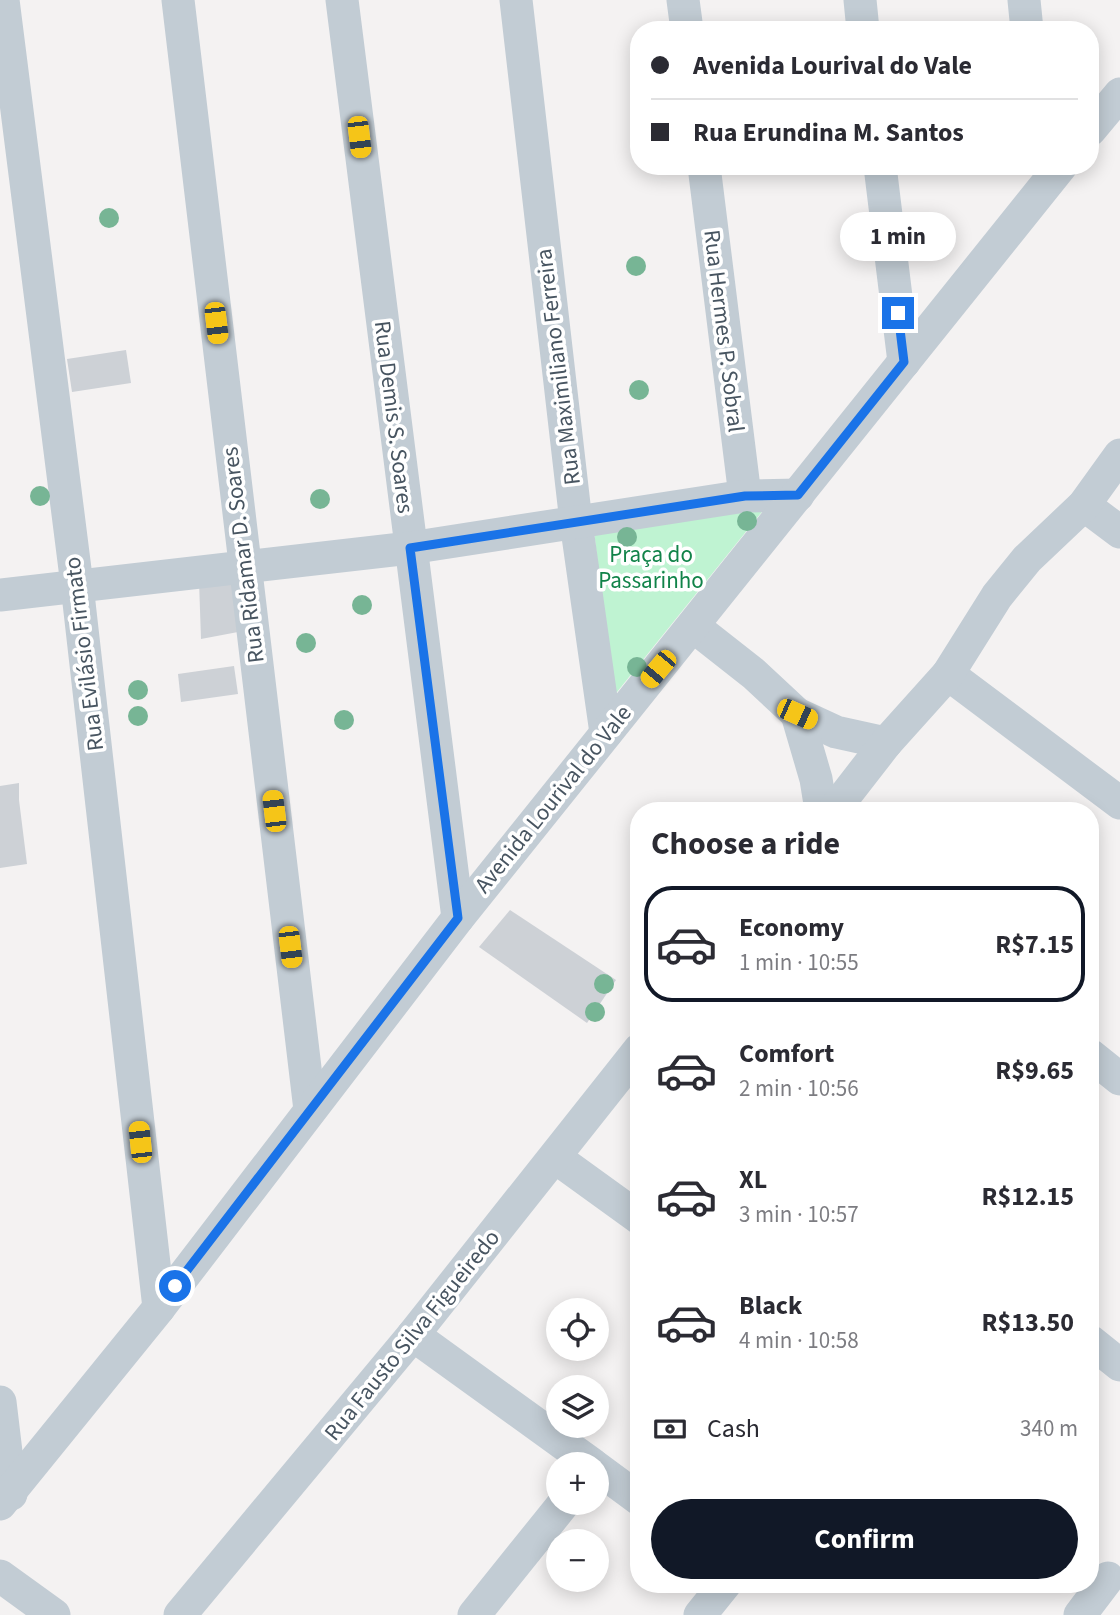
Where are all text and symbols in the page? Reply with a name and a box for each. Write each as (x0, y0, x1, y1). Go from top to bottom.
text: Avenida Lourival do Vale (693, 47, 972, 84)
text: Rua Erundina M. Santos (693, 114, 964, 151)
car (347, 115, 372, 159)
callout: 1 min (840, 212, 956, 260)
text: 1 min (870, 220, 926, 253)
street label: Rua Hermes P. Sobral (695, 228, 753, 434)
street label: Rua Maximiliano Ferreira (527, 247, 589, 487)
route end (882, 297, 914, 329)
car (204, 301, 229, 345)
street label: Rua Demis S. Soares (366, 319, 422, 515)
street label: Rua Ridamar D. Soares (213, 445, 273, 665)
park label: Praça do Passarinho (598, 538, 704, 597)
street label: Rua Evilásio Firmato (56, 555, 112, 753)
car (637, 646, 680, 692)
car (774, 696, 821, 732)
street label: Avenida Lourival do Vale (467, 698, 639, 900)
car (262, 789, 287, 833)
text: Choose a ride (651, 821, 840, 867)
text: Economy (739, 909, 844, 946)
icon: car (655, 913, 718, 976)
car (278, 925, 303, 969)
text: R$7.15 (995, 926, 1074, 963)
text: 1 min · 10:55 (739, 946, 859, 979)
text: Comfort (739, 1035, 834, 1072)
icon: car (655, 1039, 718, 1102)
text: R$9.65 (995, 1052, 1074, 1089)
text: 2 min · 10:56 (739, 1072, 859, 1105)
car (128, 1120, 153, 1164)
text: XL (739, 1161, 767, 1198)
icon: car (655, 1165, 718, 1228)
text: R$12.15 (982, 1178, 1074, 1215)
text: 3 min · 10:57 (739, 1198, 859, 1231)
street label: Rua Fausto Silva Figueiredo (316, 1222, 508, 1448)
route start (159, 1270, 191, 1302)
text: Black (739, 1287, 802, 1324)
icon: car (655, 1291, 718, 1354)
map controls (546, 1298, 609, 1592)
button: locate (546, 1298, 609, 1361)
text: R$13.50 (982, 1304, 1074, 1341)
text: 4 min · 10:58 (739, 1324, 859, 1357)
button: layers (546, 1375, 609, 1438)
icon: cash (651, 1410, 689, 1448)
text: Cash (707, 1410, 760, 1447)
text: 340 m (1020, 1412, 1078, 1445)
button: + (546, 1452, 609, 1515)
button: Confirm (651, 1499, 1078, 1579)
button: − (546, 1529, 609, 1592)

